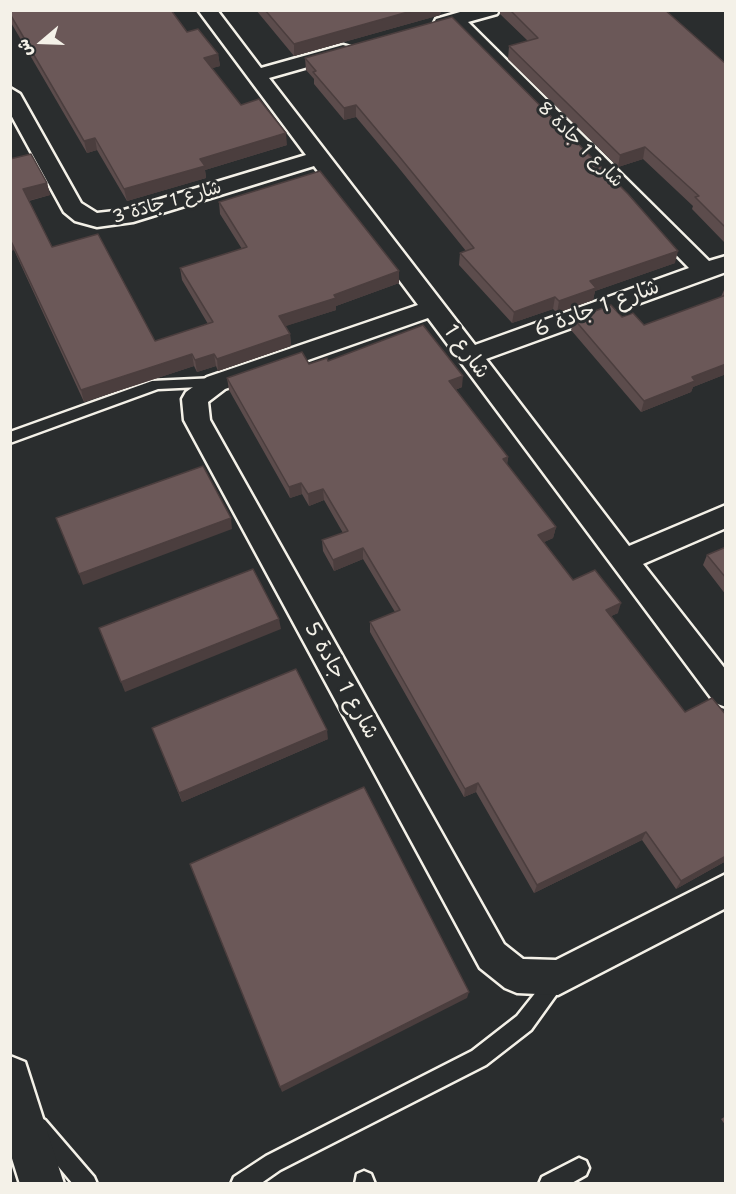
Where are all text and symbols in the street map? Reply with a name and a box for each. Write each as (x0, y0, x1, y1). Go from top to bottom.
north arrow (12, 12, 72, 72)
text: ش (12, 36, 37, 60)
street label: شارع 1 جادة 8 (533, 98, 627, 192)
street label: شارع 1 جادة 3 (110, 177, 224, 229)
street label: شارع 1 جادة 6 (531, 275, 663, 343)
street label: شارع 1 (437, 320, 495, 384)
street label: شارع 1 جادة 5 (299, 618, 383, 744)

